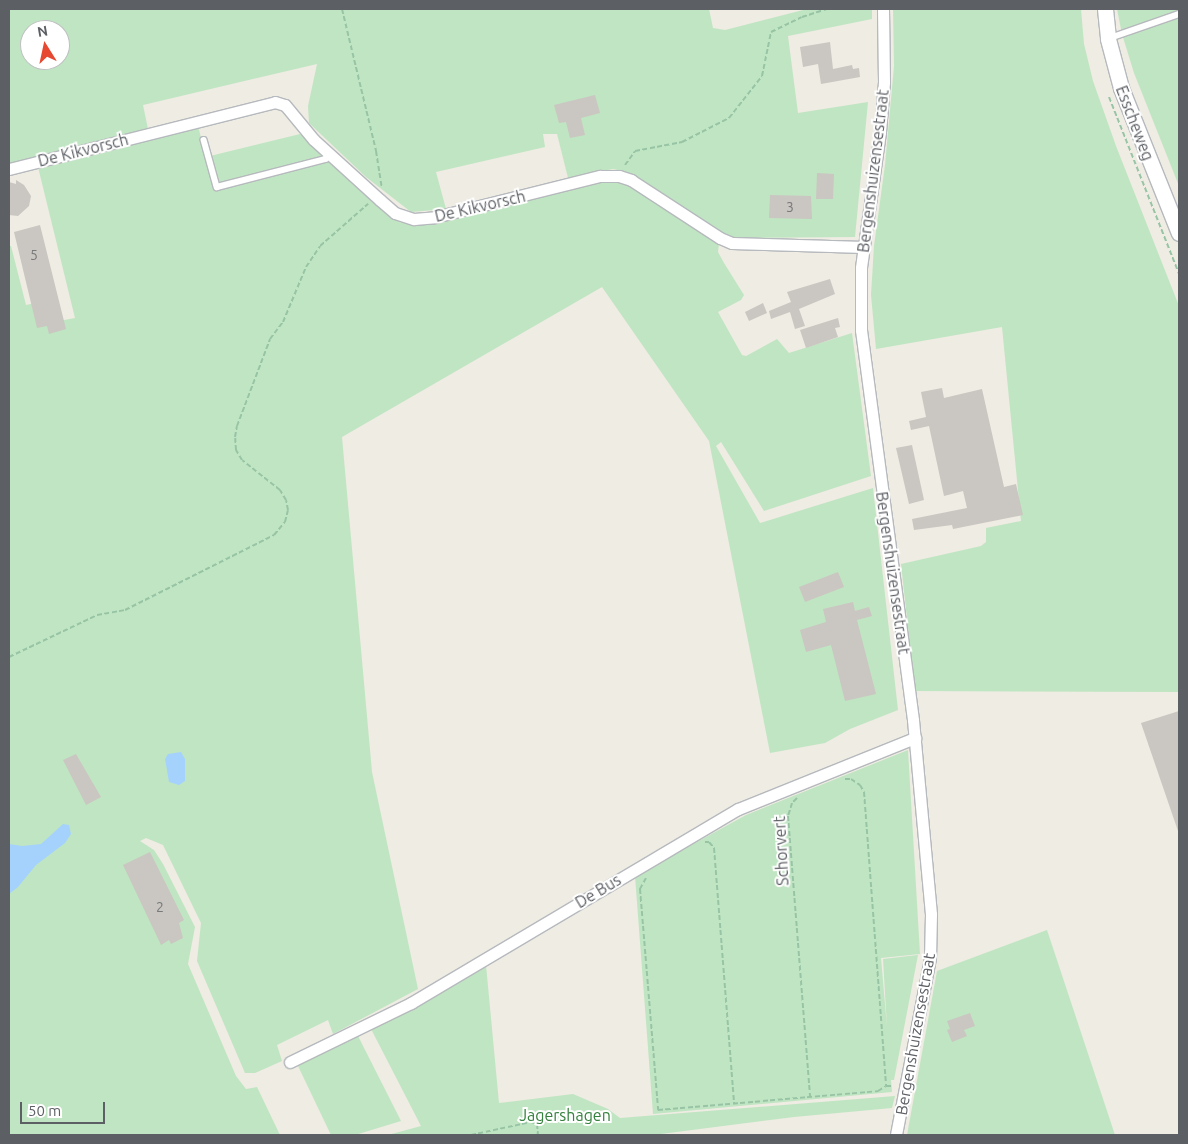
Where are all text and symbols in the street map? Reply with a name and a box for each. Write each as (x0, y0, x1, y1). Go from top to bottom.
north arrow (20, 20, 70, 70)
text: N (36, 22, 49, 40)
street label: Esscheweg (1112, 83, 1158, 163)
street label: Bergenshuizensestraat (853, 88, 893, 254)
street label: De Kikvorsch (36, 129, 130, 171)
street label: De Kikvorsch (433, 186, 527, 226)
house number: 3 (786, 199, 794, 215)
house number: 5 (30, 247, 38, 263)
street label: Bergenshuizensestraat (872, 490, 914, 656)
street label: Schorvert (770, 816, 792, 886)
street label: De Bus (572, 870, 624, 912)
house number: 2 (156, 899, 164, 915)
street label: Bergenshuizensestraat (891, 951, 939, 1117)
scale bar (22, 1092, 108, 1124)
text: 50 m (28, 1102, 61, 1119)
park label: Jagershagen (519, 1105, 611, 1125)

